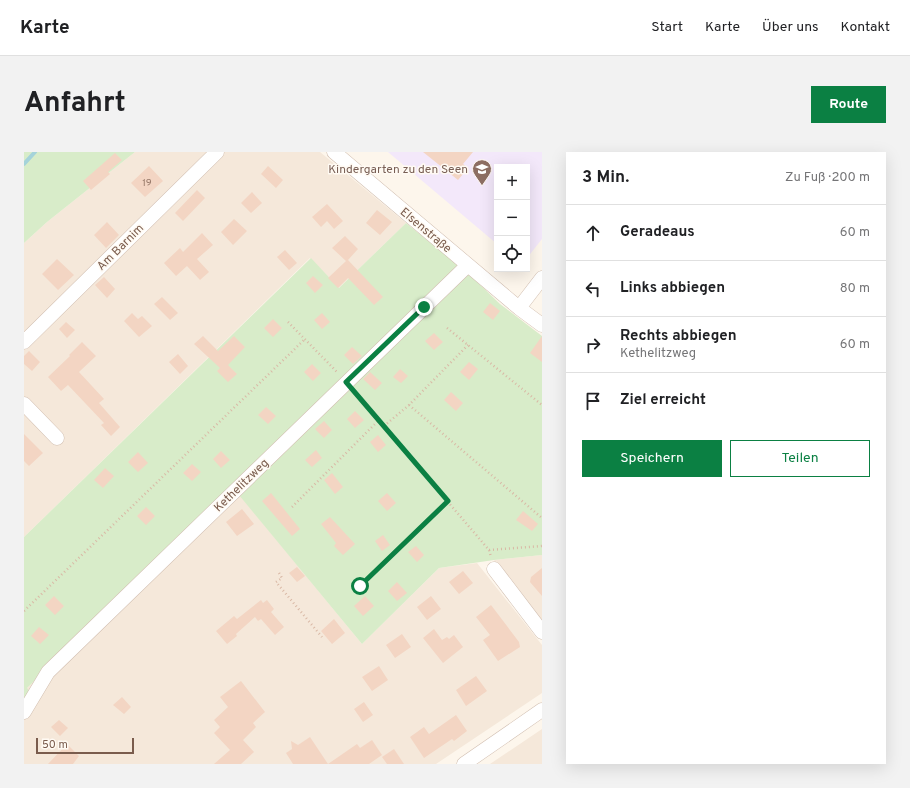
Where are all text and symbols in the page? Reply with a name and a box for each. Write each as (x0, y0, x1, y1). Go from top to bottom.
text: Karte (20, 16, 70, 40)
text: Start (651, 19, 683, 36)
text: Karte (705, 19, 740, 36)
text: Über uns (762, 19, 819, 36)
text: Kontakt (841, 19, 890, 36)
text: Anfahrt (24, 86, 126, 122)
button: Route (811, 86, 886, 123)
school or university icon: Kindergarten zu den Seen (471, 158, 493, 186)
place label: Kindergarten zu den Seen (328, 162, 468, 178)
map controls (494, 164, 530, 272)
button: + (494, 164, 530, 200)
text: 3 Min. (582, 167, 629, 189)
text: Zu Fuß · 200 m (785, 170, 870, 186)
house number: 19 (142, 177, 152, 190)
button: − (494, 200, 530, 236)
street label: Elsenstraße (396, 205, 454, 257)
street label: Am Barnim (94, 221, 148, 275)
icon: ahead (582, 222, 604, 244)
text: Geradeaus (620, 223, 695, 242)
text: 60 m (840, 225, 870, 241)
button: locate (494, 236, 530, 272)
icon: left (582, 278, 604, 300)
text: Links abbiegen (620, 279, 725, 298)
text: 80 m (840, 281, 870, 297)
route end (415, 298, 433, 316)
text: Rechts abbiegen (620, 327, 737, 346)
icon: right (582, 334, 604, 356)
text: 60 m (840, 337, 870, 353)
text: Kethelitzweg (620, 346, 696, 362)
icon: arrive (582, 390, 604, 412)
text: Ziel erreicht (620, 391, 706, 410)
button: Speichern (582, 440, 722, 477)
button: Teilen (730, 440, 870, 477)
street label: Kethelitzweg (211, 456, 272, 516)
route start (351, 577, 369, 595)
scale bar (36, 736, 134, 755)
text: 50 m (42, 738, 68, 752)

